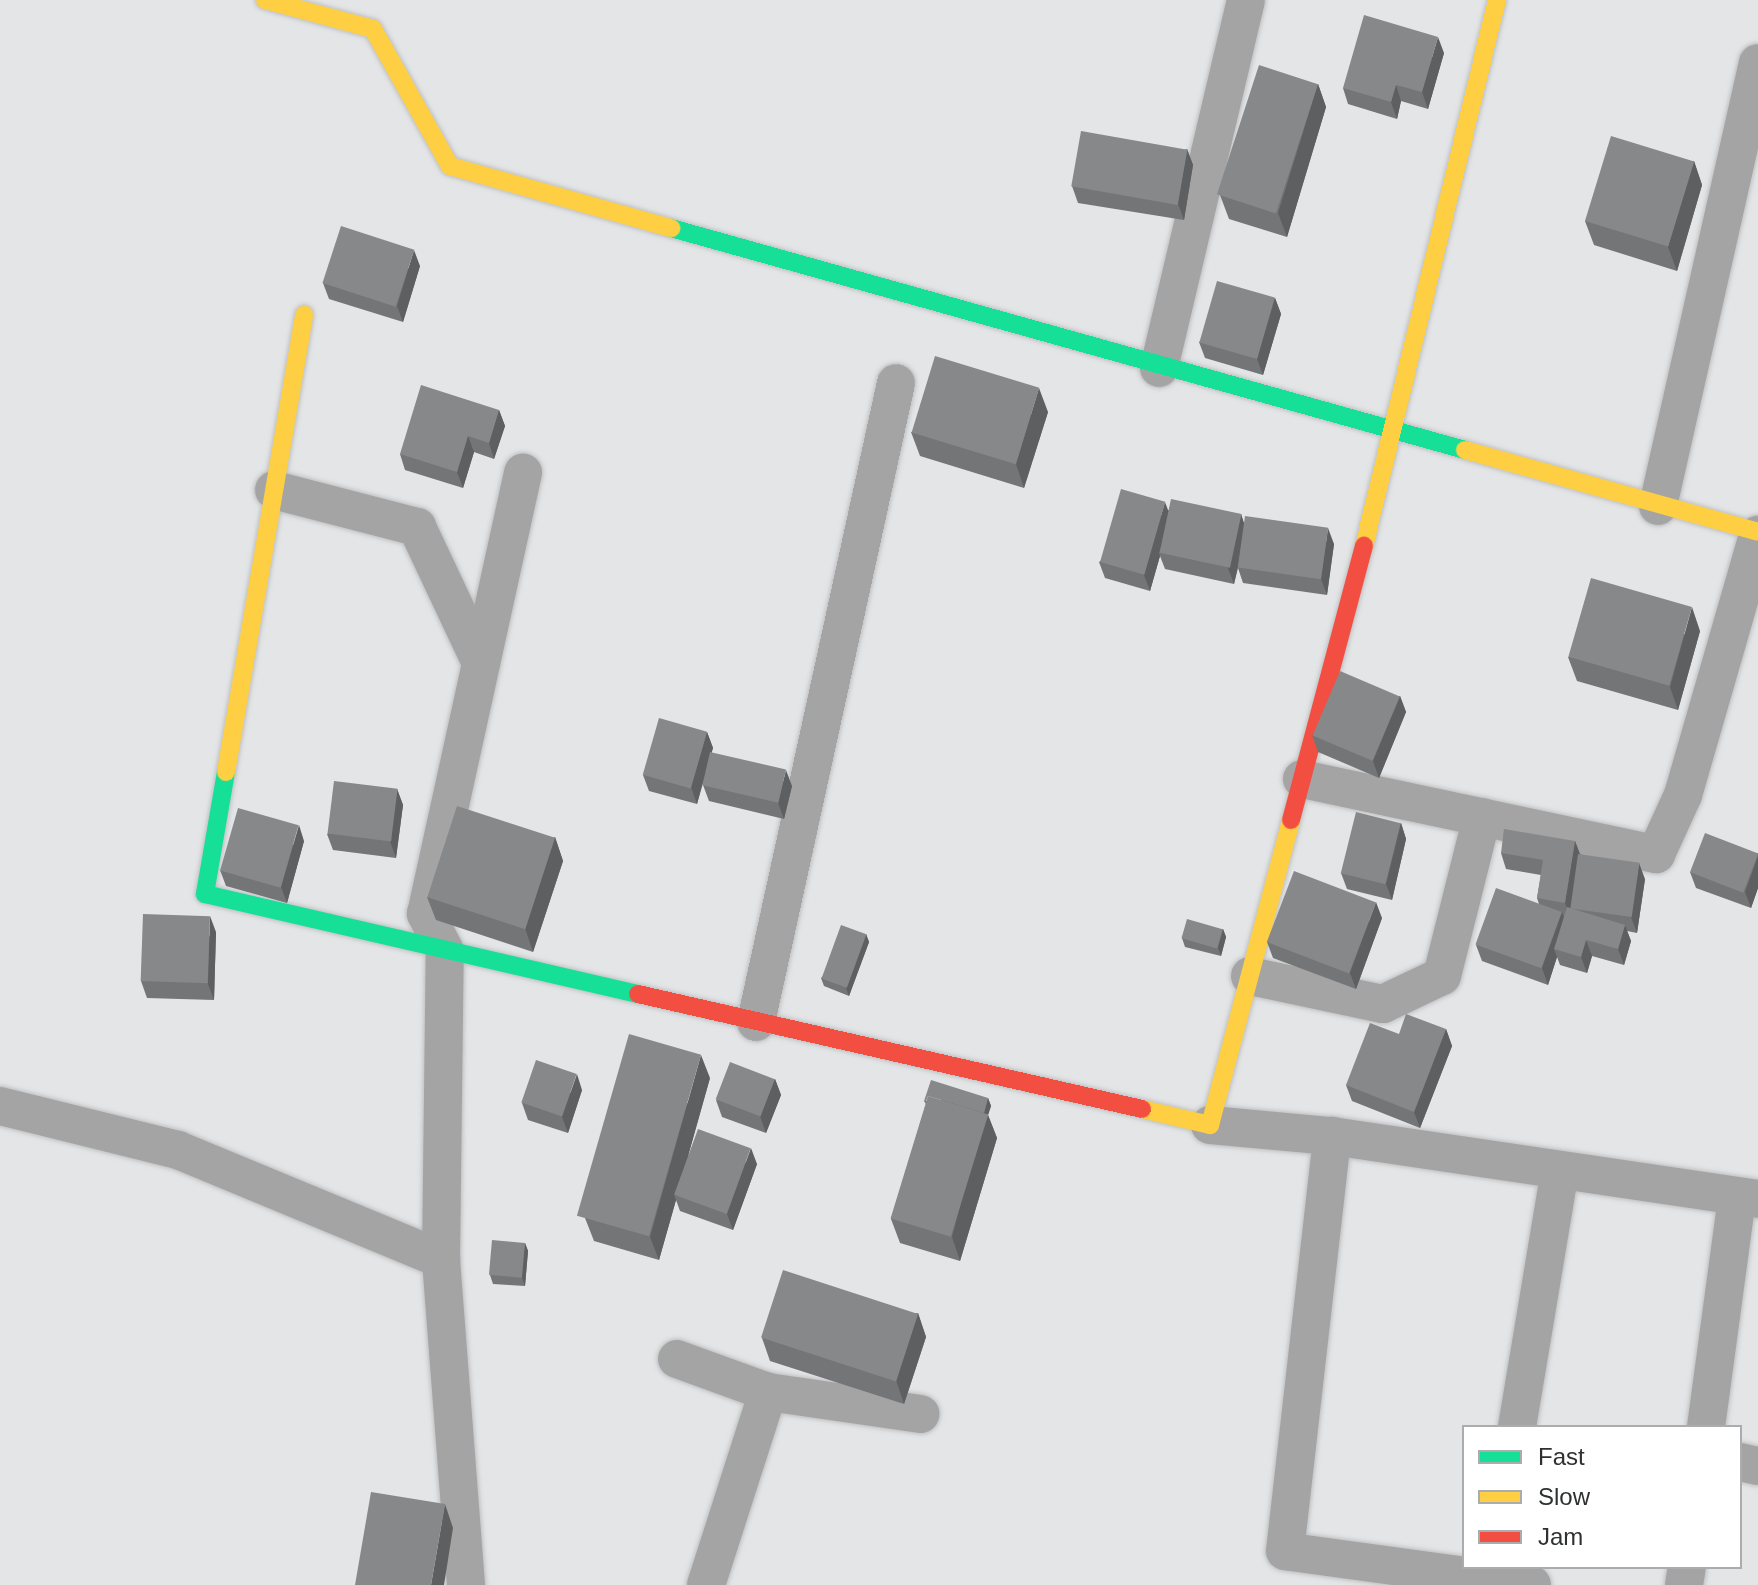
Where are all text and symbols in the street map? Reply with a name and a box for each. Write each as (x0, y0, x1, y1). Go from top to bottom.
legend (1462, 1425, 1742, 1569)
text: Fast (1538, 1443, 1585, 1470)
text: Slow (1538, 1483, 1590, 1510)
text: Jam (1538, 1523, 1583, 1550)

